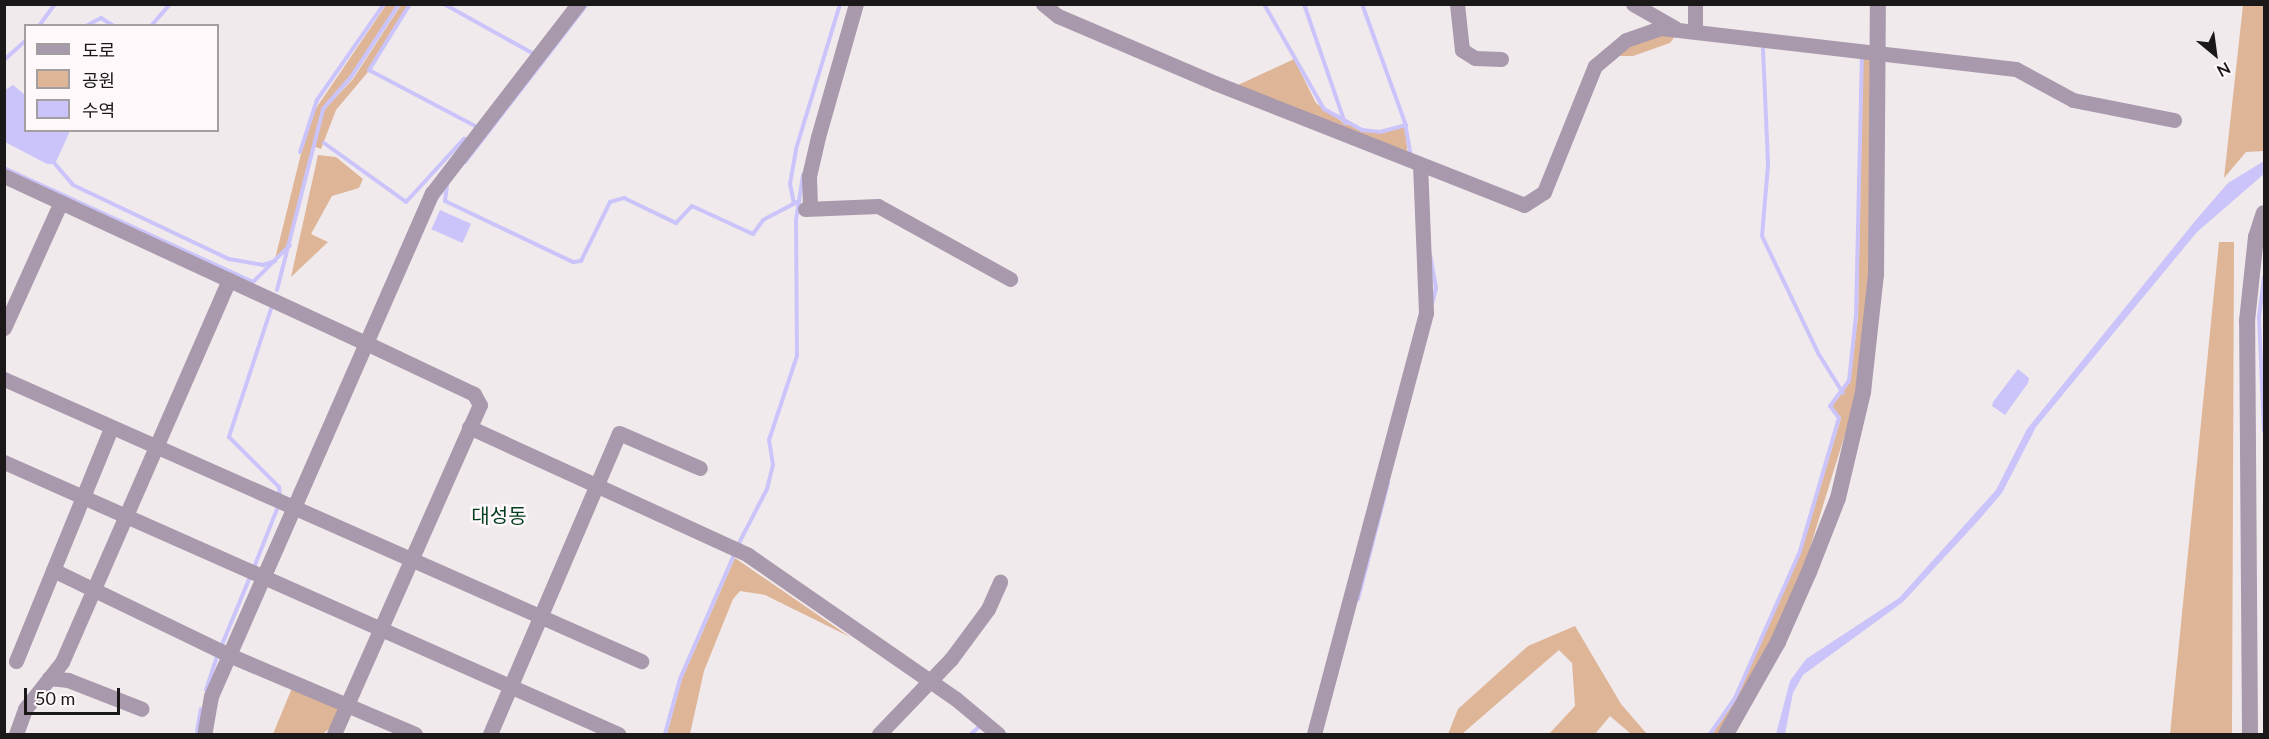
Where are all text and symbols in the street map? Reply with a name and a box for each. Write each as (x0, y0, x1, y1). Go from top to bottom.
legend (24, 24, 219, 132)
north arrow (2185, 24, 2245, 84)
text: 도로 (82, 39, 115, 61)
text: N (2214, 59, 2234, 81)
text: 공원 (82, 69, 115, 91)
text: 수역 (82, 99, 115, 121)
district label: 대성동 (471, 503, 527, 527)
scale bar (27, 676, 123, 714)
text: 50 m (35, 687, 75, 709)

